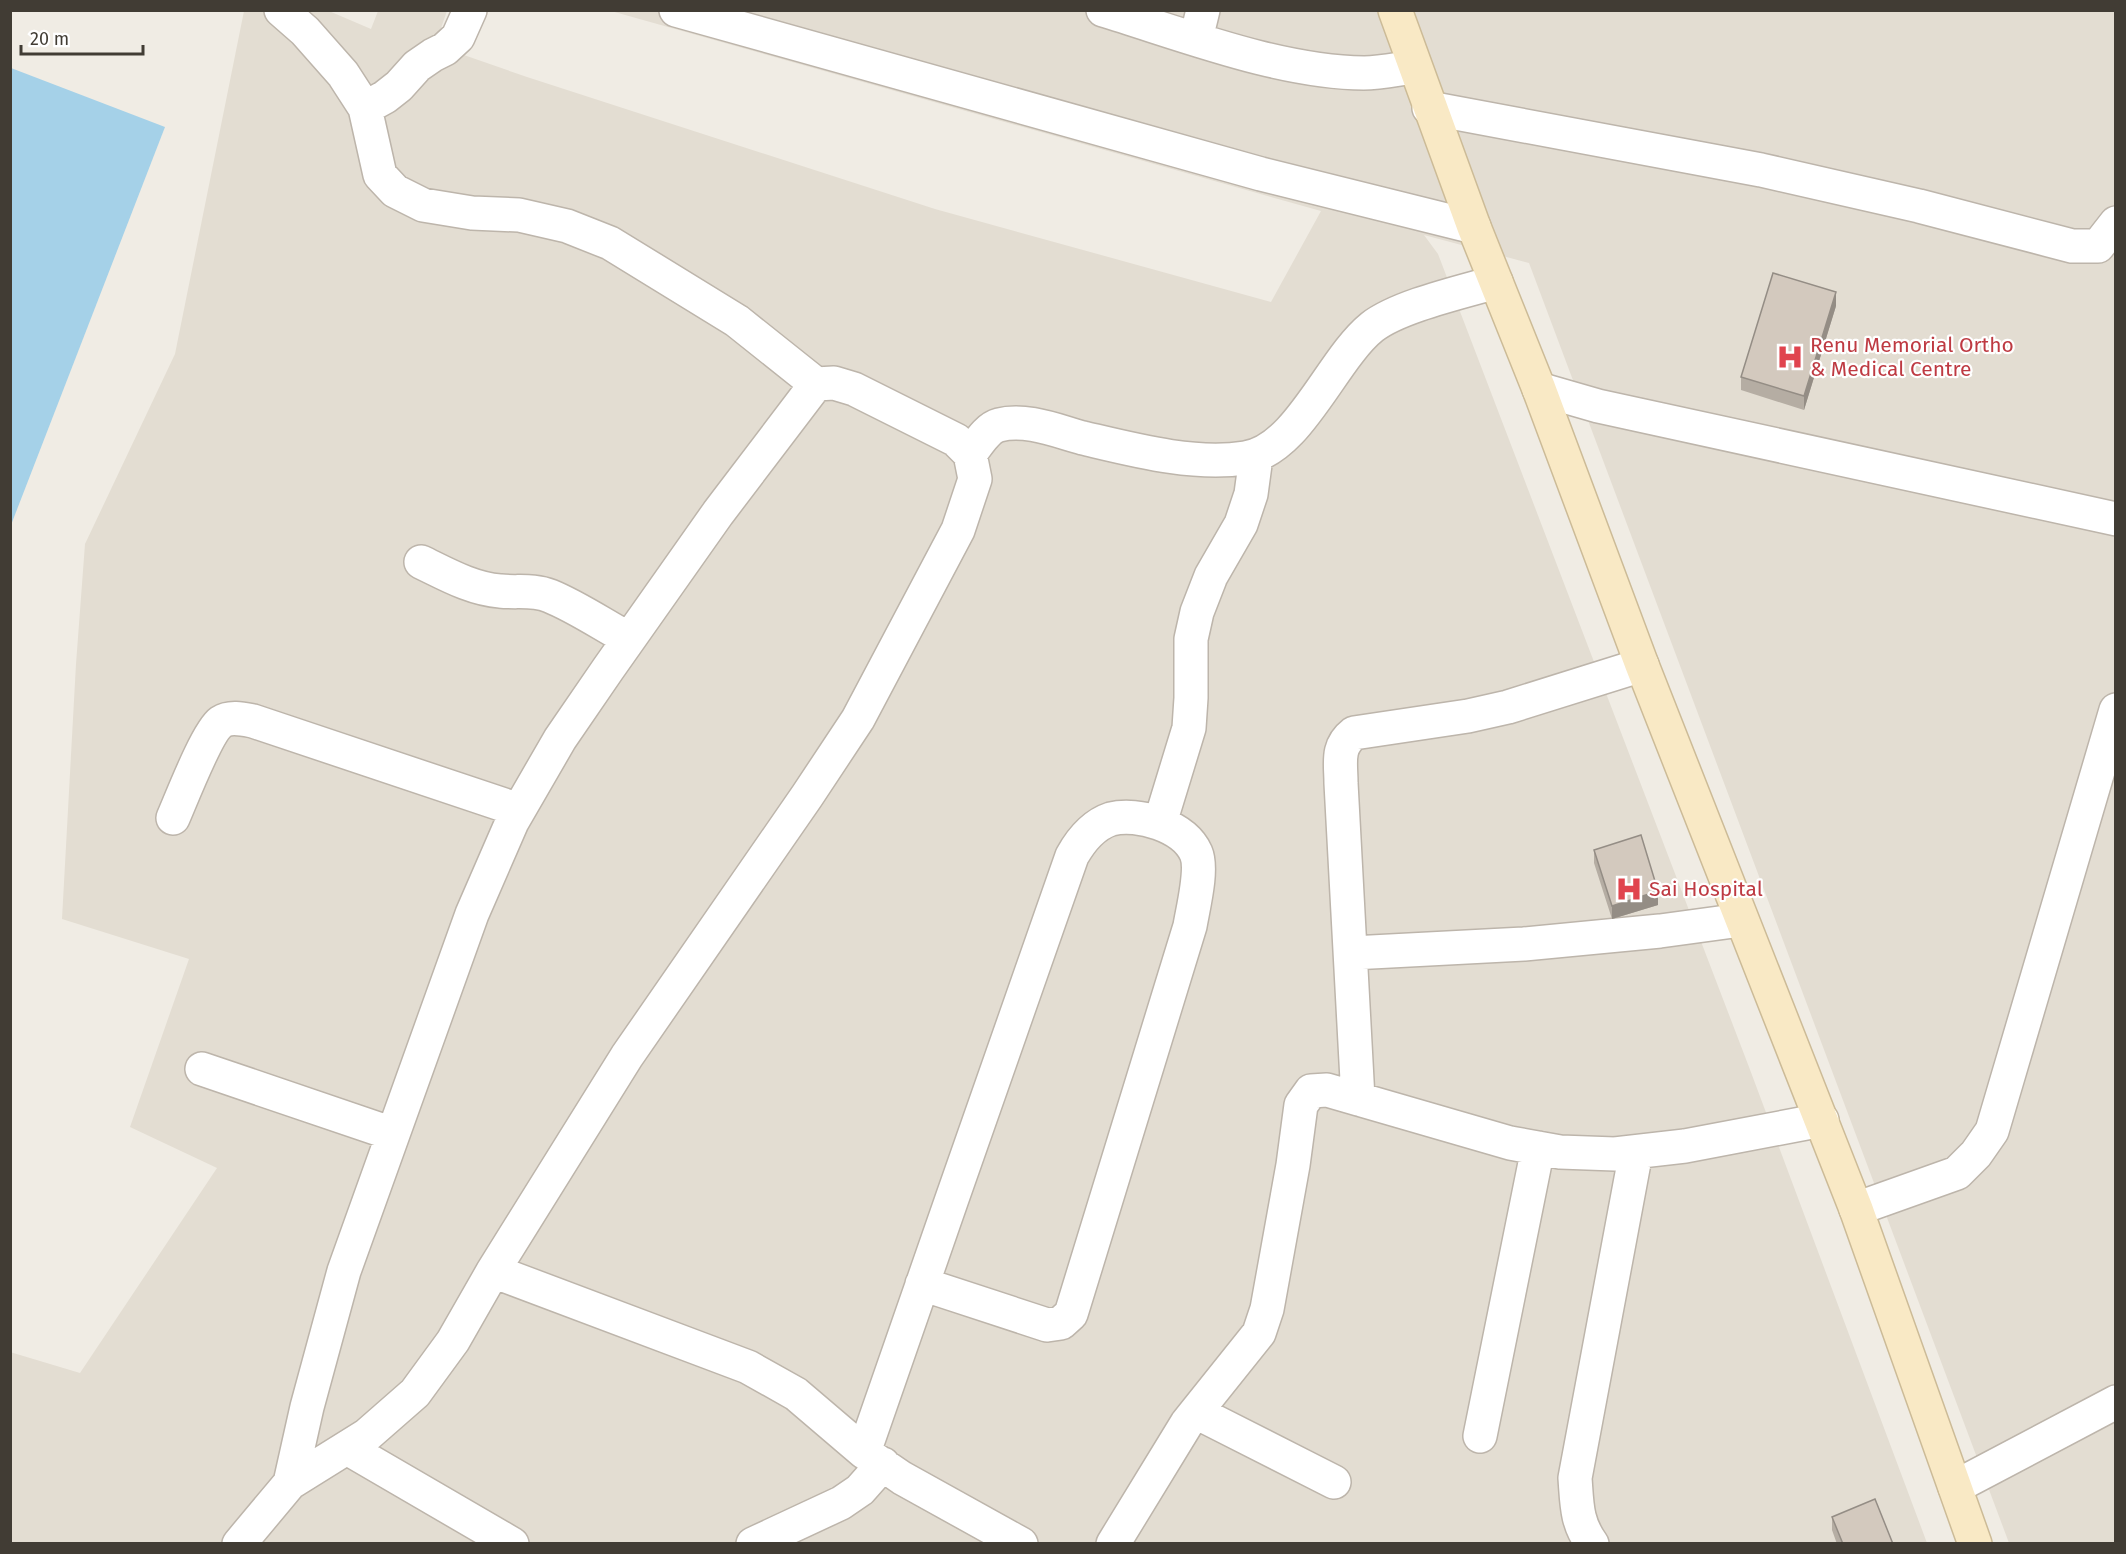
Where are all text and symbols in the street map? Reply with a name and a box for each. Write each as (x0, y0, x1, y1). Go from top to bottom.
scale bar (21, 18, 142, 56)
text: 20 m (30, 28, 69, 50)
place label: Renu Memorial Ortho & Medical Centre (1810, 332, 2014, 382)
hospital icon: Renu Memorial Ortho & Medical Centre (1775, 342, 1805, 372)
hospital icon: Sai Hospital (1614, 874, 1644, 904)
place label: Sai Hospital (1649, 876, 1763, 902)

